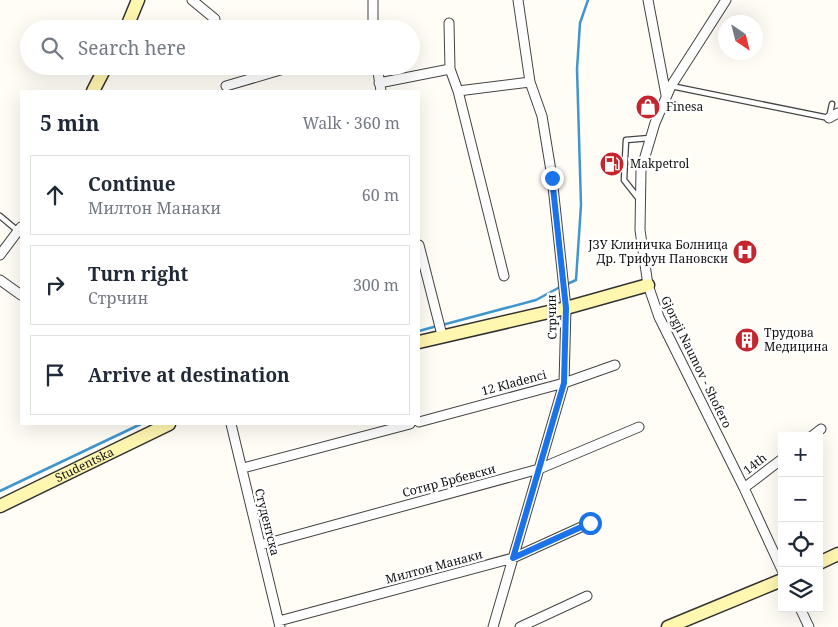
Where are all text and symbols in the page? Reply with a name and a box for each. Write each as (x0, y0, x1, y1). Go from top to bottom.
north arrow (718, 15, 763, 60)
search box (20, 20, 420, 75)
icon: search (38, 34, 66, 62)
text: Search here (78, 35, 186, 61)
shop icon: Finesa (635, 94, 661, 120)
place label: Finesa (666, 98, 703, 115)
text: 5 min (40, 109, 99, 137)
text: Walk · 360 m (303, 112, 400, 134)
fuel station icon: Makpetrol (599, 151, 625, 177)
place label: Makpetrol (630, 155, 690, 172)
route end (541, 167, 564, 190)
text: Continue (88, 171, 176, 197)
icon: ahead (41, 181, 69, 209)
text: 60 m (362, 184, 399, 206)
text: Милтон Манаки (88, 197, 221, 219)
place label: ЈЗУ Клиничка Болница Др. Трифун Пановски (587, 236, 728, 267)
hospital icon: ЈЗУ Клиничка Болница Др. Трифун Пановски (732, 239, 758, 265)
text: Turn right (88, 261, 188, 287)
icon: right (41, 271, 69, 299)
text: 300 m (353, 274, 399, 296)
text: Стрчин (88, 287, 148, 309)
street label: Gjorgji Naumov - Shofero (657, 293, 736, 431)
street label: Стрчин (543, 294, 560, 340)
place label: Трудова Медицина (764, 324, 828, 355)
building icon: Трудова Медицина (734, 327, 760, 353)
icon: arrive (41, 361, 69, 389)
text: Arrive at destination (88, 362, 290, 388)
street label: 12 Kladenci (479, 366, 548, 399)
map controls (778, 432, 823, 612)
button: + (778, 432, 823, 477)
street label: Studentska (52, 443, 117, 486)
street label: 14th (740, 449, 770, 478)
street label: Сотир Брбевски (400, 460, 497, 501)
button: − (778, 477, 823, 522)
street label: Студентска (251, 487, 284, 557)
route start (579, 512, 602, 535)
button: locate (778, 522, 823, 567)
street label: Милтон Манаки (383, 545, 484, 588)
button: layers (778, 567, 823, 612)

